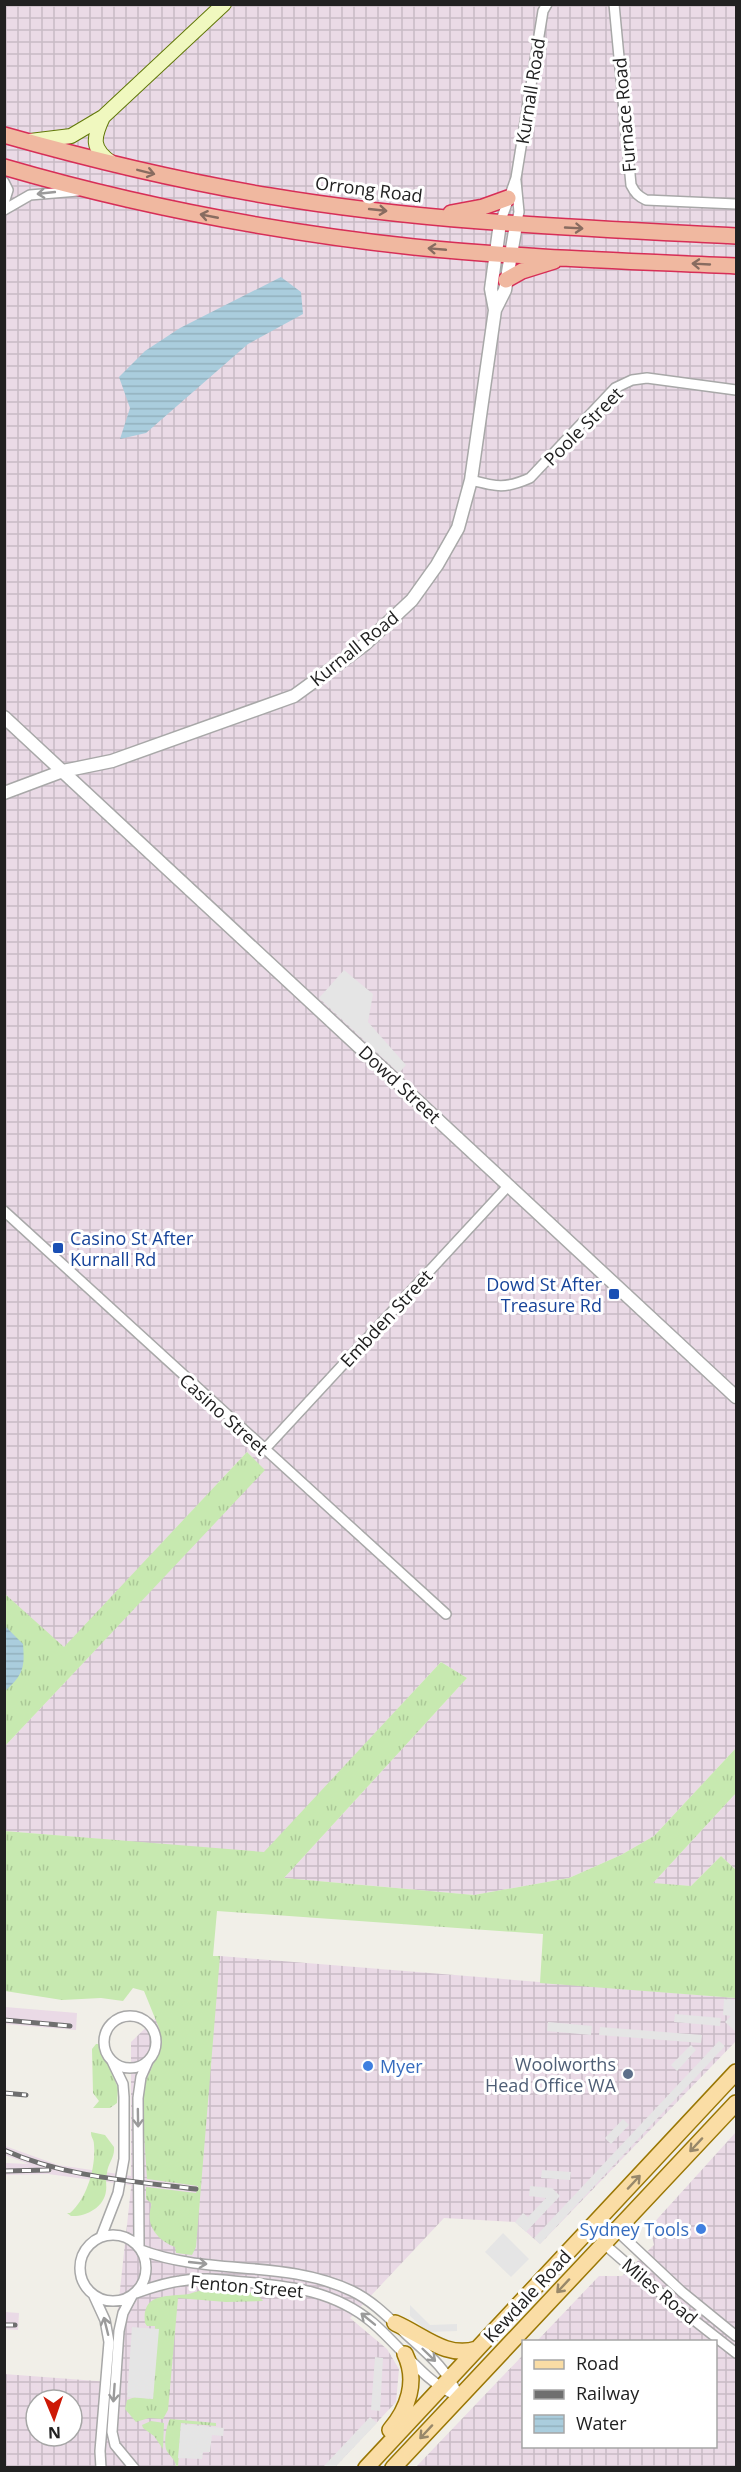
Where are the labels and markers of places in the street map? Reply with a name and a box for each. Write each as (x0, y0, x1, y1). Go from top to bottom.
place label: Casino St After Kurnall Rd (70, 1226, 194, 1271)
marker: Casino St After Kurnall Rd (51, 1241, 65, 1255)
place label: Dowd St After Treasure Rd (486, 1272, 603, 1317)
marker: Dowd St After Treasure Rd (607, 1287, 621, 1301)
place label: Woolworths Head Office WA (485, 2052, 617, 2097)
place label: Myer (380, 2054, 423, 2078)
marker: Myer (361, 2059, 375, 2073)
marker: Woolworths Head Office WA (621, 2067, 635, 2081)
place label: Sydney Tools (580, 2217, 689, 2241)
marker: Sydney Tools (694, 2222, 708, 2236)

